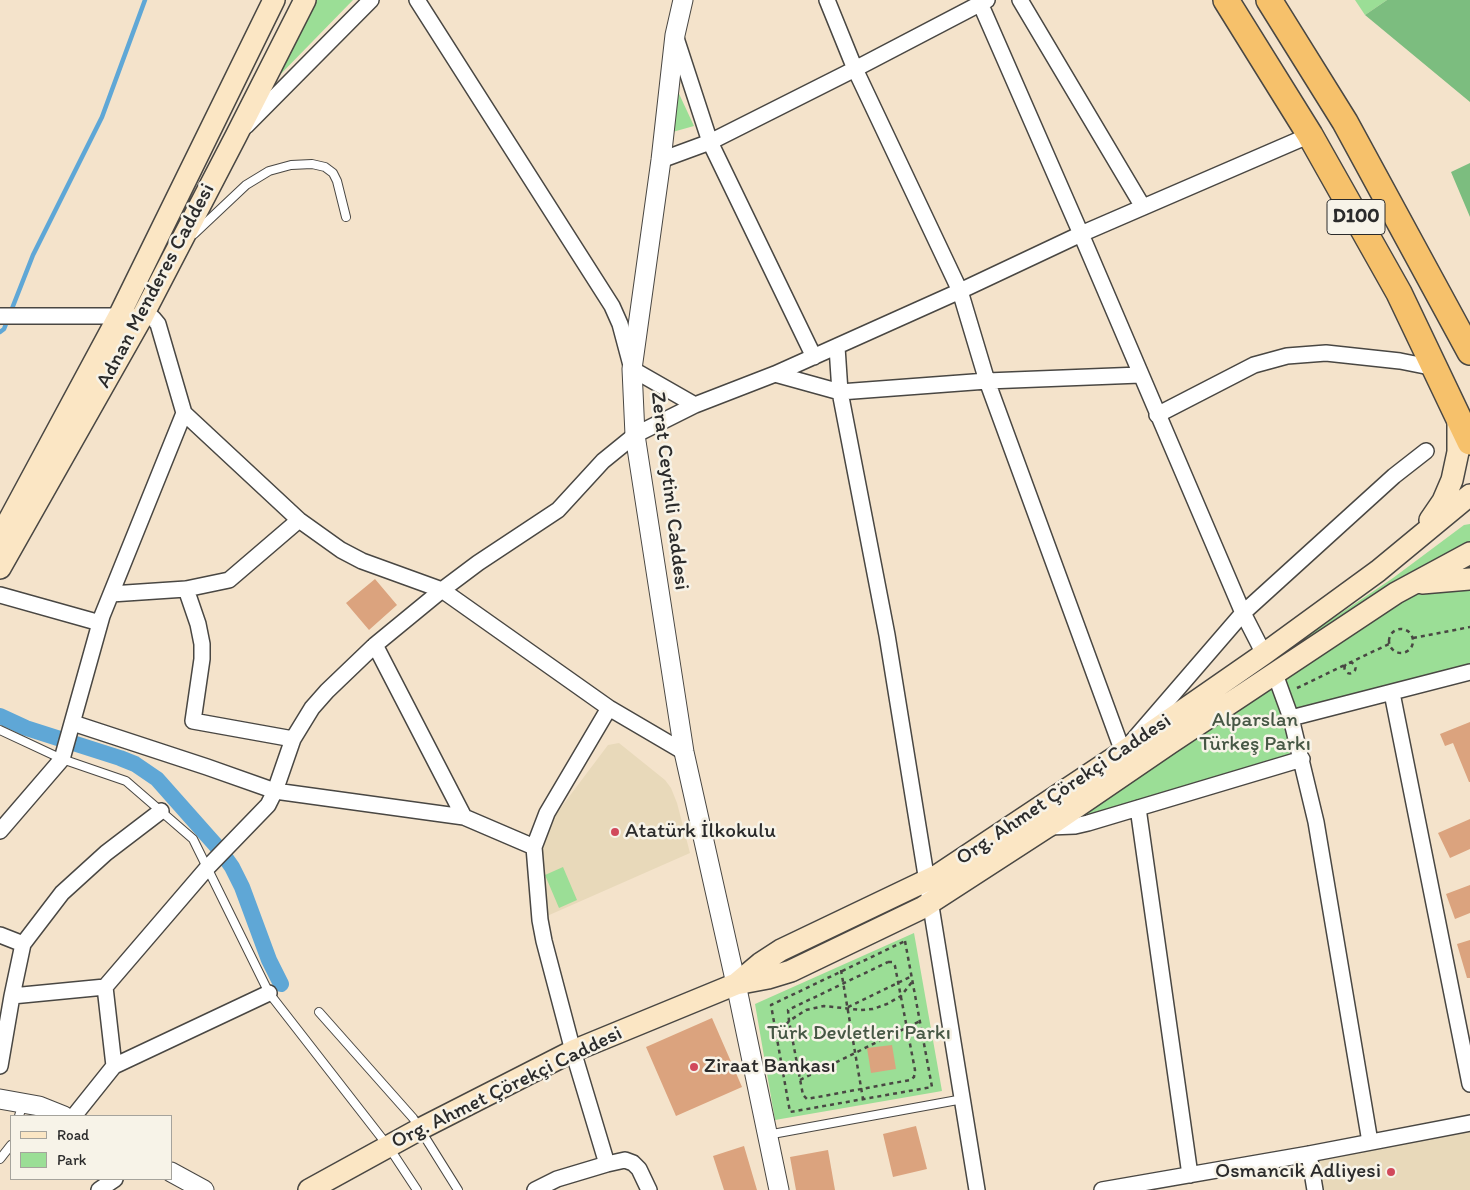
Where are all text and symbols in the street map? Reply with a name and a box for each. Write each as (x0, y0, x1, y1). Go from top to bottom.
street label: Adnan Menderes Caddesi (91, 179, 221, 393)
road number: D100 (1327, 200, 1385, 234)
street label: Zerat Ceytinli Caddesi (644, 390, 694, 592)
park label: Alparslan Türkeş Parkı (1199, 708, 1311, 758)
street label: Org. Ahmet Çörekçi Caddesi (952, 709, 1176, 871)
place label: Atatürk İlkokulu (625, 819, 776, 845)
marker: Atatürk İlkokulu (609, 826, 621, 838)
street label: Org. Ahmet Çörekçi Caddesi (387, 1021, 627, 1155)
park label: Türk Devletleri Parkı (767, 1021, 951, 1047)
place label: Ziraat Bankası (704, 1054, 836, 1080)
marker: Ziraat Bankası (688, 1061, 700, 1073)
legend (10, 1115, 172, 1180)
text: Road (57, 1126, 89, 1144)
text: Park (57, 1151, 87, 1169)
place label: Osmancık Adliyesi (1215, 1159, 1381, 1185)
marker: Osmancık Adliyesi (1385, 1166, 1397, 1178)

